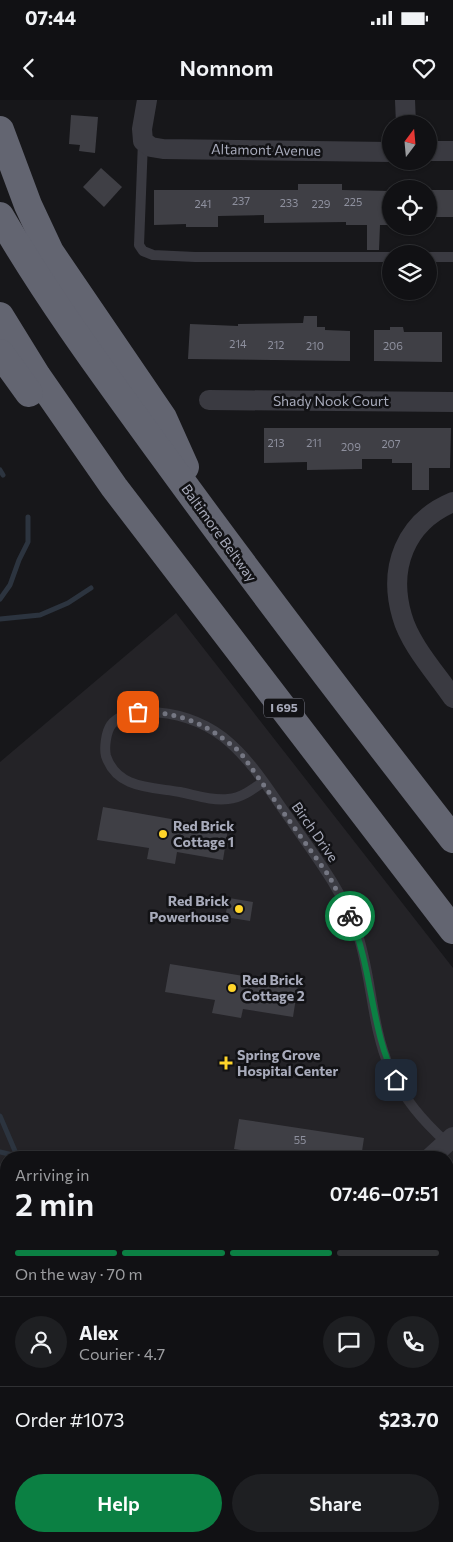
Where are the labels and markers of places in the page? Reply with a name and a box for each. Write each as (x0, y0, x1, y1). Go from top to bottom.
pin (117, 691, 159, 733)
place label: Red Brick Cottage 1 (173, 817, 234, 850)
marker: Red Brick Cottage 1 (157, 828, 169, 840)
place label: Red Brick Powerhouse (149, 892, 229, 925)
marker: Red Brick Powerhouse (233, 903, 245, 915)
place label: Red Brick Cottage 2 (242, 971, 305, 1004)
marker: Red Brick Cottage 2 (226, 982, 238, 994)
place label: Spring Grove Hospital Center (237, 1046, 338, 1079)
marker: Spring Grove Hospital Center (219, 1056, 233, 1070)
pin (375, 1059, 417, 1101)

